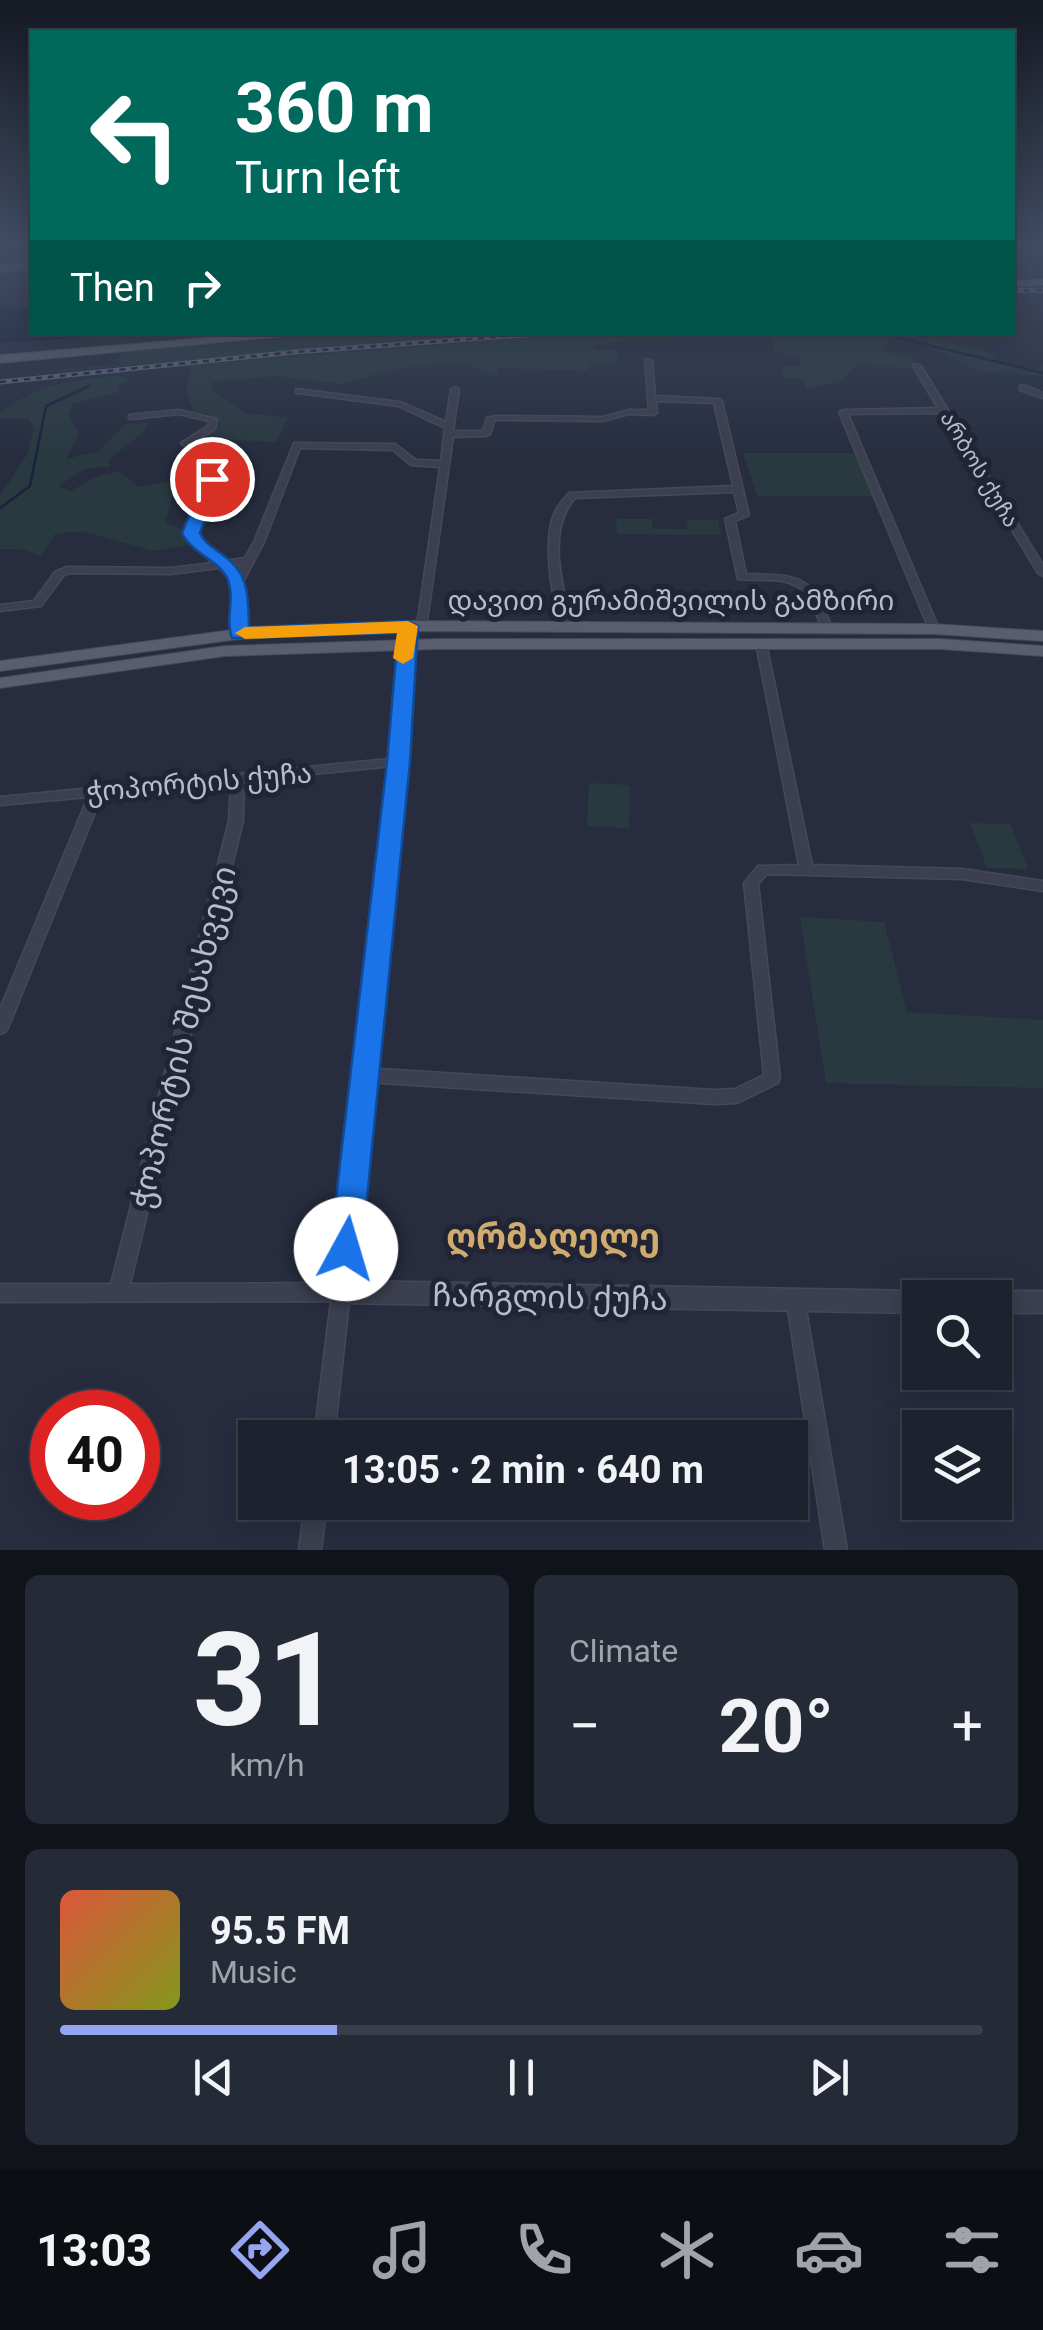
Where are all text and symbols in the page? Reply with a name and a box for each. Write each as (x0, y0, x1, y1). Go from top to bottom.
text: 360 m (235, 67, 434, 149)
icon: left (70, 70, 200, 200)
text: Turn left (235, 151, 401, 204)
icon: right (175, 260, 230, 315)
text: Then (70, 266, 155, 310)
street label: არბოს ქუჩა (935, 407, 1024, 532)
pin (170, 437, 255, 522)
icon: arrive (185, 452, 240, 507)
street label: დავით გურამიშვილის გამზირი (448, 584, 894, 617)
street label: ჭოპორტის ქუჩა (85, 756, 313, 809)
street label: ჭოპორტის შესახვევი (122, 862, 244, 1212)
position arrow (294, 1197, 398, 1301)
district label: ღრმაღელე (446, 1217, 660, 1258)
street label: ჩარგლის ქუჩა (432, 1276, 668, 1319)
map controls (902, 1280, 1012, 1520)
button: search (902, 1280, 1012, 1390)
speed limit sign: 40 (30, 1390, 160, 1520)
button: layers (902, 1410, 1012, 1520)
text: 13:05 · 2 min · 640 m (342, 1448, 704, 1492)
text: 31 (192, 1604, 342, 1757)
text: Climate (569, 1632, 678, 1670)
text: 20° (718, 1682, 834, 1770)
text: − (569, 1694, 600, 1758)
text: + (952, 1694, 983, 1758)
text: km/h (229, 1746, 305, 1784)
text: 95.5 FM (210, 1909, 350, 1953)
text: Music (210, 1953, 297, 1991)
icon: previous (186, 2050, 241, 2105)
icon: pause (494, 2050, 549, 2105)
icon: next (802, 2050, 857, 2105)
icon: directions (225, 2215, 295, 2285)
icon: music (367, 2215, 437, 2285)
icon: phone (509, 2215, 579, 2285)
icon: climate (652, 2215, 722, 2285)
icon: car (794, 2215, 864, 2285)
icon: filters (937, 2215, 1007, 2285)
text: 13:03 (36, 2224, 152, 2277)

